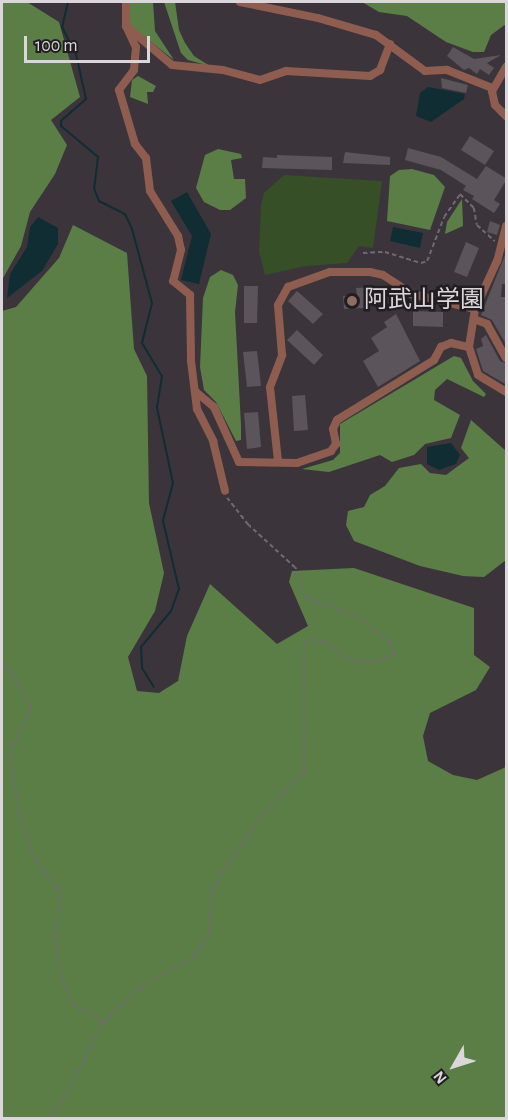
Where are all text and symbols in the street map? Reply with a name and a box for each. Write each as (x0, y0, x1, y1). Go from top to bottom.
scale bar (27, 24, 153, 62)
text: 100 m (35, 37, 78, 55)
place label: 阿武山学園 (364, 287, 484, 315)
marker: 阿武山学園 (345, 294, 359, 308)
north arrow (424, 1036, 484, 1096)
text: N (430, 1068, 450, 1087)

